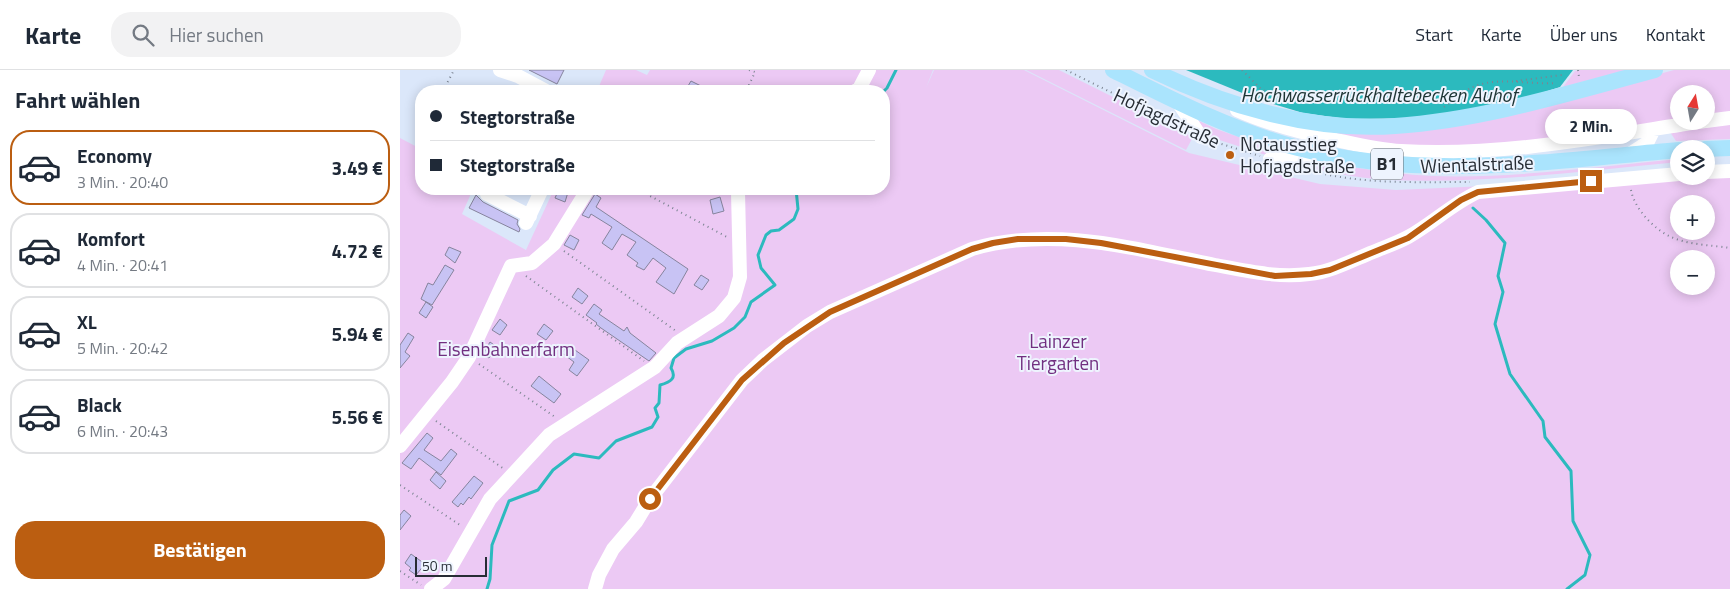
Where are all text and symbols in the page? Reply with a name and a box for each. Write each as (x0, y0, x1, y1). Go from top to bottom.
search box (111, 12, 461, 57)
text: Karte (25, 17, 81, 53)
text: Hier suchen (169, 20, 264, 49)
icon: search (129, 21, 157, 49)
text: Start (1415, 21, 1453, 48)
text: Karte (1481, 21, 1522, 48)
text: Über uns (1550, 21, 1618, 48)
text: Kontakt (1646, 21, 1705, 48)
water label: Hochwasserrückhaltebecken Auhof (1241, 79, 1521, 110)
street label: Hofjagdstraße (1109, 80, 1225, 155)
text: Fahrt wählen (15, 83, 140, 117)
north arrow (1670, 85, 1715, 130)
map controls (1670, 85, 1715, 295)
text: Stegtorstraße (460, 102, 575, 131)
callout: 2 Min. (1545, 108, 1637, 144)
text: 2 Min. (1569, 114, 1613, 138)
place label: Notausstieg Hofjagdstraße (1240, 129, 1355, 180)
button: layers (1670, 140, 1715, 185)
text: Economy (77, 141, 152, 170)
icon: car (17, 145, 62, 190)
street label: Wientalstraße (1420, 147, 1534, 180)
road number: B1 (1371, 148, 1403, 180)
marker: Notausstieg Hofjagdstraße (1224, 149, 1236, 161)
text: Stegtorstraße (460, 150, 575, 179)
text: 3.49 € (331, 153, 383, 182)
text: 3 Min. · 20:40 (77, 170, 168, 194)
route end (1580, 170, 1602, 192)
button: + (1670, 195, 1715, 240)
text: Komfort (77, 224, 145, 253)
icon: car (17, 228, 62, 273)
text: 4.72 € (331, 236, 383, 265)
button: − (1670, 250, 1715, 295)
text: 4 Min. · 20:41 (77, 253, 168, 277)
text: XL (77, 307, 97, 336)
icon: car (17, 311, 62, 356)
text: 5.94 € (331, 319, 383, 348)
park label: Lainzer Tiergarten (1017, 326, 1099, 377)
park label: Eisenbahnerfarm (437, 334, 575, 363)
text: 5 Min. · 20:42 (77, 336, 168, 360)
text: Black (77, 390, 122, 419)
icon: car (17, 394, 62, 439)
text: 5.56 € (331, 402, 383, 431)
text: 6 Min. · 20:43 (77, 419, 168, 443)
route start (639, 488, 661, 510)
button: Bestätigen (15, 521, 385, 579)
scale bar (415, 554, 488, 577)
text: 50 m (422, 555, 452, 576)

